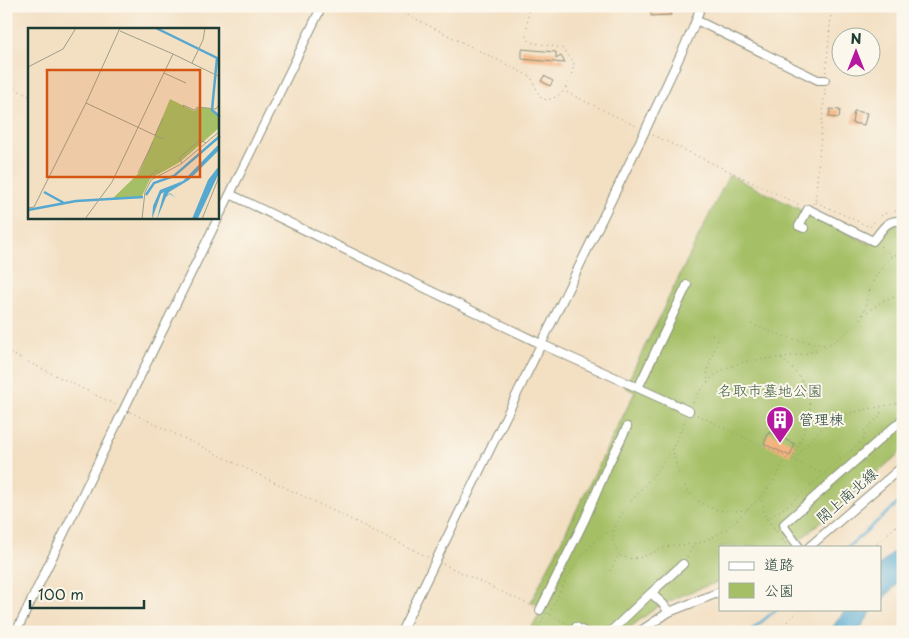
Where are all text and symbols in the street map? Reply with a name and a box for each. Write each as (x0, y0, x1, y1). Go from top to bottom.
inset map (28, 28, 219, 219)
north arrow (832, 28, 882, 78)
text: N (850, 28, 862, 49)
park label: 名取市墓地公園 (717, 378, 823, 401)
building icon: 管理棟 (765, 405, 795, 444)
place label: 管理棟 (799, 407, 844, 430)
street label: 閖上南北線 (810, 462, 882, 528)
legend (719, 546, 882, 610)
text: 道路 (764, 552, 794, 575)
scale bar (30, 578, 144, 610)
text: 公園 (764, 578, 794, 601)
text: 100 m (38, 582, 84, 605)

